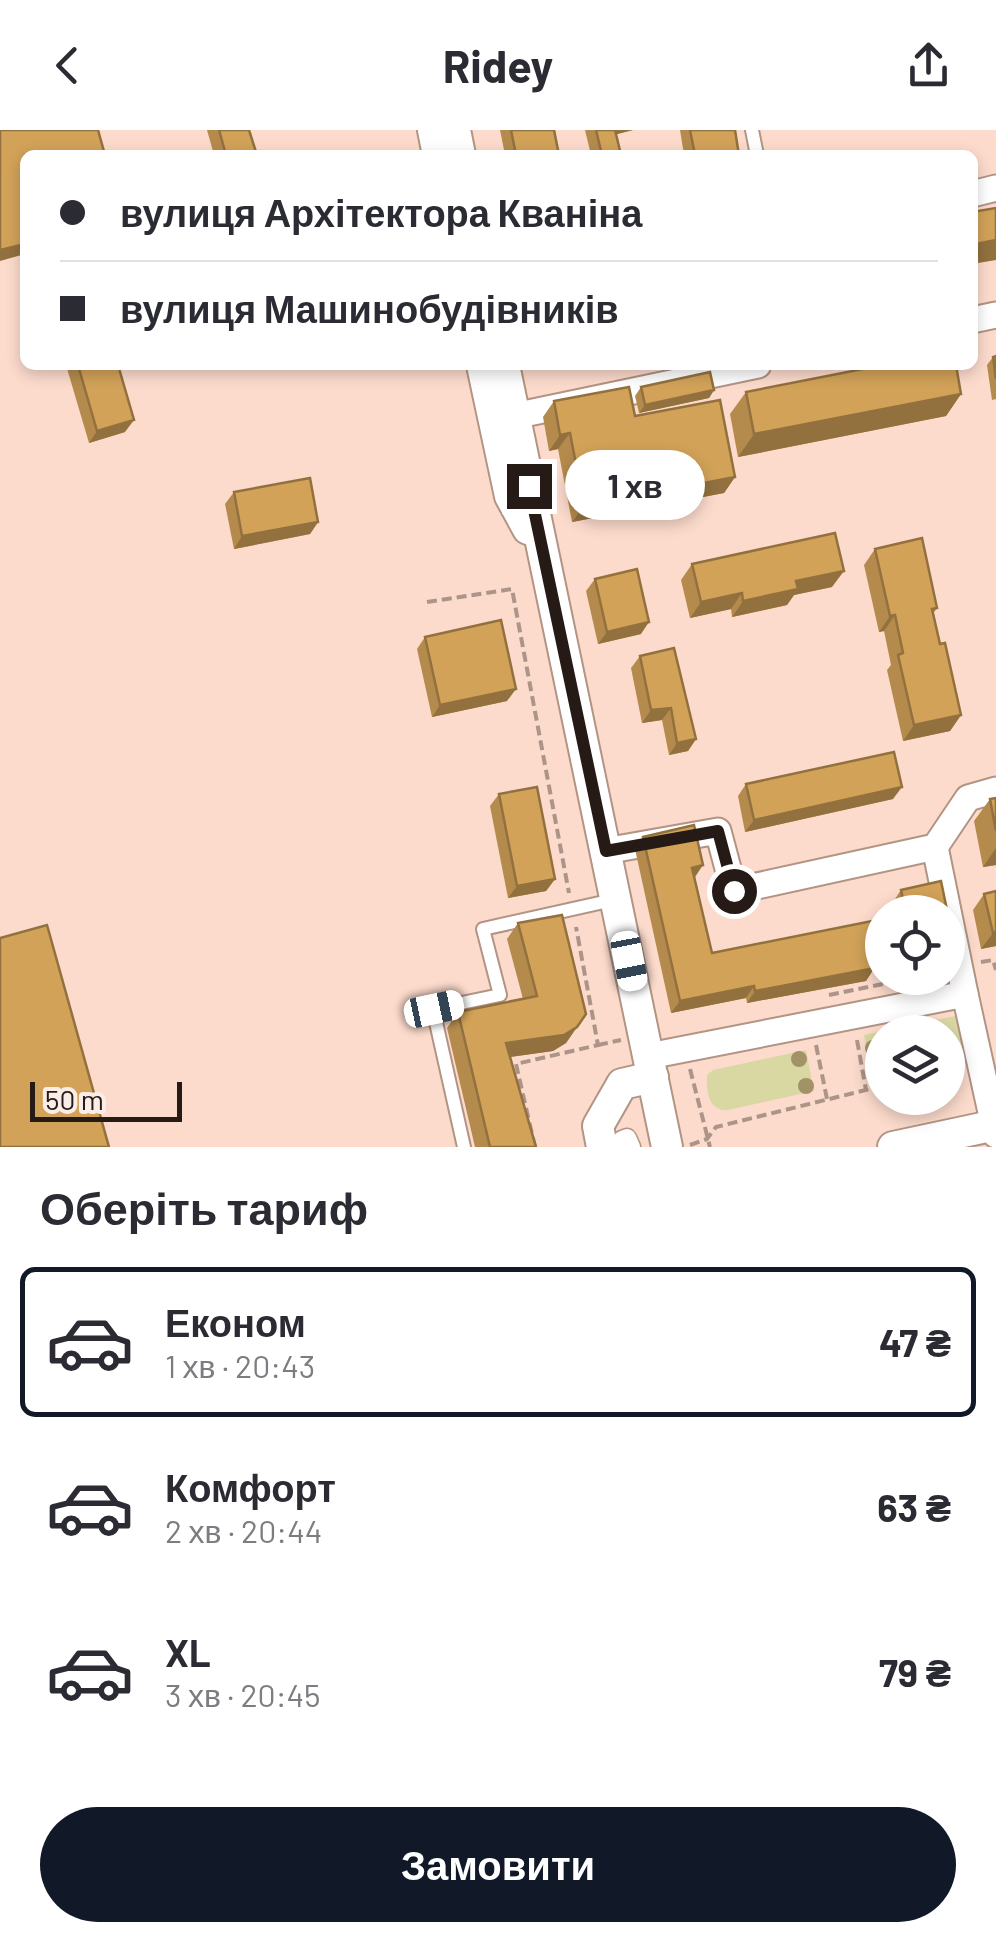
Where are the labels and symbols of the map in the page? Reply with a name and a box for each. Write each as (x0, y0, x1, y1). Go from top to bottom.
callout: 1 хв (564, 451, 704, 521)
route end (507, 464, 552, 509)
route start (712, 869, 757, 914)
car (609, 929, 649, 993)
car (402, 988, 466, 1030)
scale bar (30, 1077, 182, 1121)

